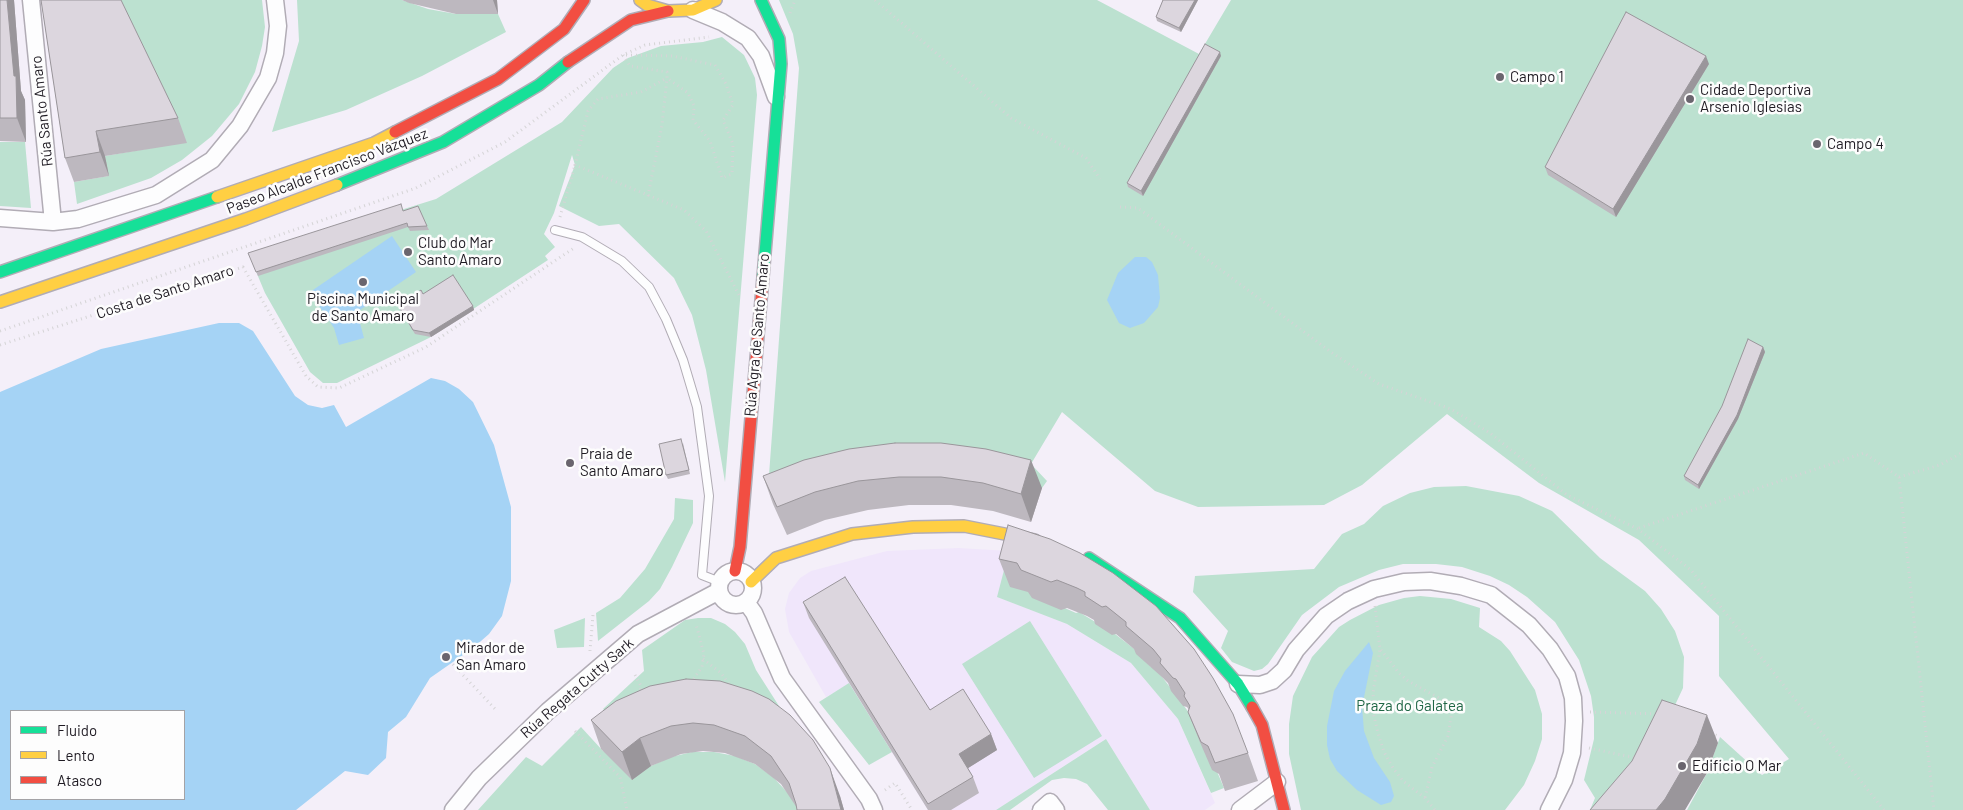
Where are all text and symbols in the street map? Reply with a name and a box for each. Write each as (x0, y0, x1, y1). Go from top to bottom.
street label: Rúa Santo Amaro (27, 55, 57, 167)
place label: Campo 1 (1510, 68, 1564, 86)
marker: Campo 1 (1494, 71, 1506, 83)
place label: Cidade Deportiva Arsenio Iglesias (1700, 81, 1811, 116)
marker: Cidade Deportiva Arsenio Iglesias (1684, 93, 1696, 105)
street label: Paseo Alcalde Francisco Vázquez (224, 124, 430, 218)
place label: Campo 4 (1827, 135, 1884, 153)
marker: Campo 4 (1811, 138, 1823, 150)
place label: Club do Mar Santo Amaro (418, 234, 502, 269)
marker: Club do Mar Santo Amaro (402, 246, 414, 258)
street label: Rúa Agra de Santo Amaro (741, 253, 773, 417)
street label: Costa de Santo Amaro (94, 261, 236, 323)
marker: Piscina Municipal de Santo Amaro (357, 276, 369, 288)
place label: Piscina Municipal de Santo Amaro (307, 290, 419, 325)
place label: Praia de Santo Amaro (580, 445, 664, 480)
marker: Praia de Santo Amaro (564, 457, 576, 469)
street label: Rúa Regata Cutty Sark (517, 634, 637, 742)
place label: Mirador de San Amaro (456, 639, 526, 674)
marker: Mirador de San Amaro (440, 651, 452, 663)
park label: Praza do Galatea (1356, 697, 1464, 715)
legend (10, 710, 185, 800)
text: Fluido (57, 721, 97, 739)
text: Lento (57, 746, 95, 764)
place label: Edificio O Mar (1692, 757, 1781, 775)
marker: Edificio O Mar (1676, 760, 1688, 772)
text: Atasco (57, 771, 102, 789)

